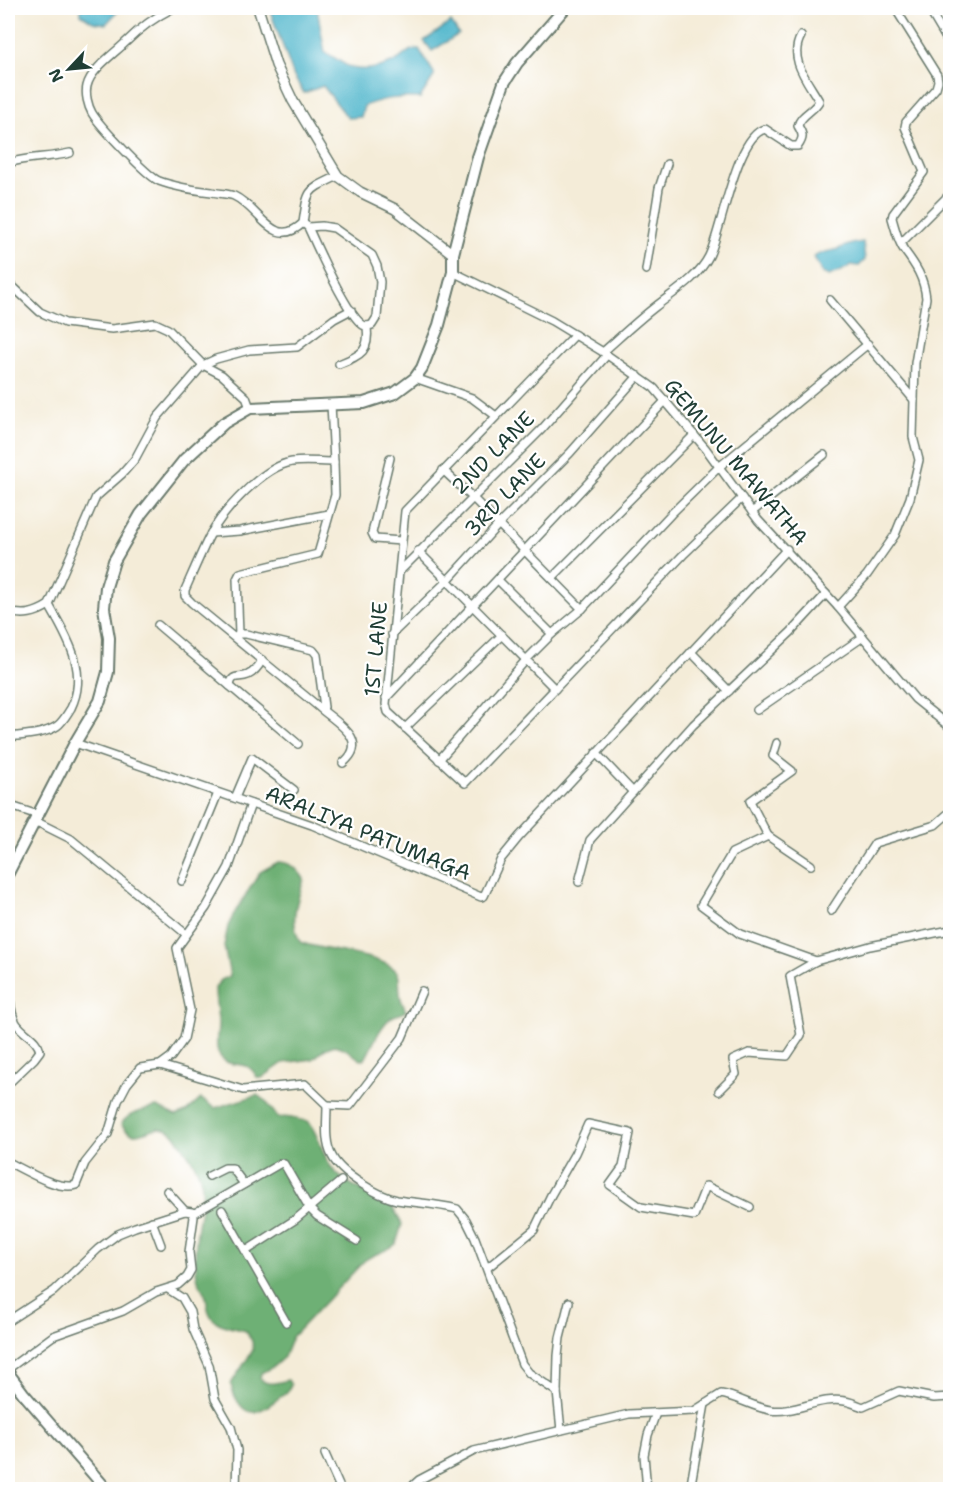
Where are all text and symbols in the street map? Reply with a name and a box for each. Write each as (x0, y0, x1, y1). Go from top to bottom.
north arrow (39, 39, 99, 99)
text: N (44, 65, 68, 86)
street label: GEMUNU MAWATHA (658, 373, 814, 551)
street label: 2ND LANE (445, 405, 541, 501)
street label: 3RD LANE (458, 447, 552, 543)
street label: 1ST LANE (358, 600, 394, 698)
street label: ARALIYA PATUMAGA (261, 779, 475, 887)

